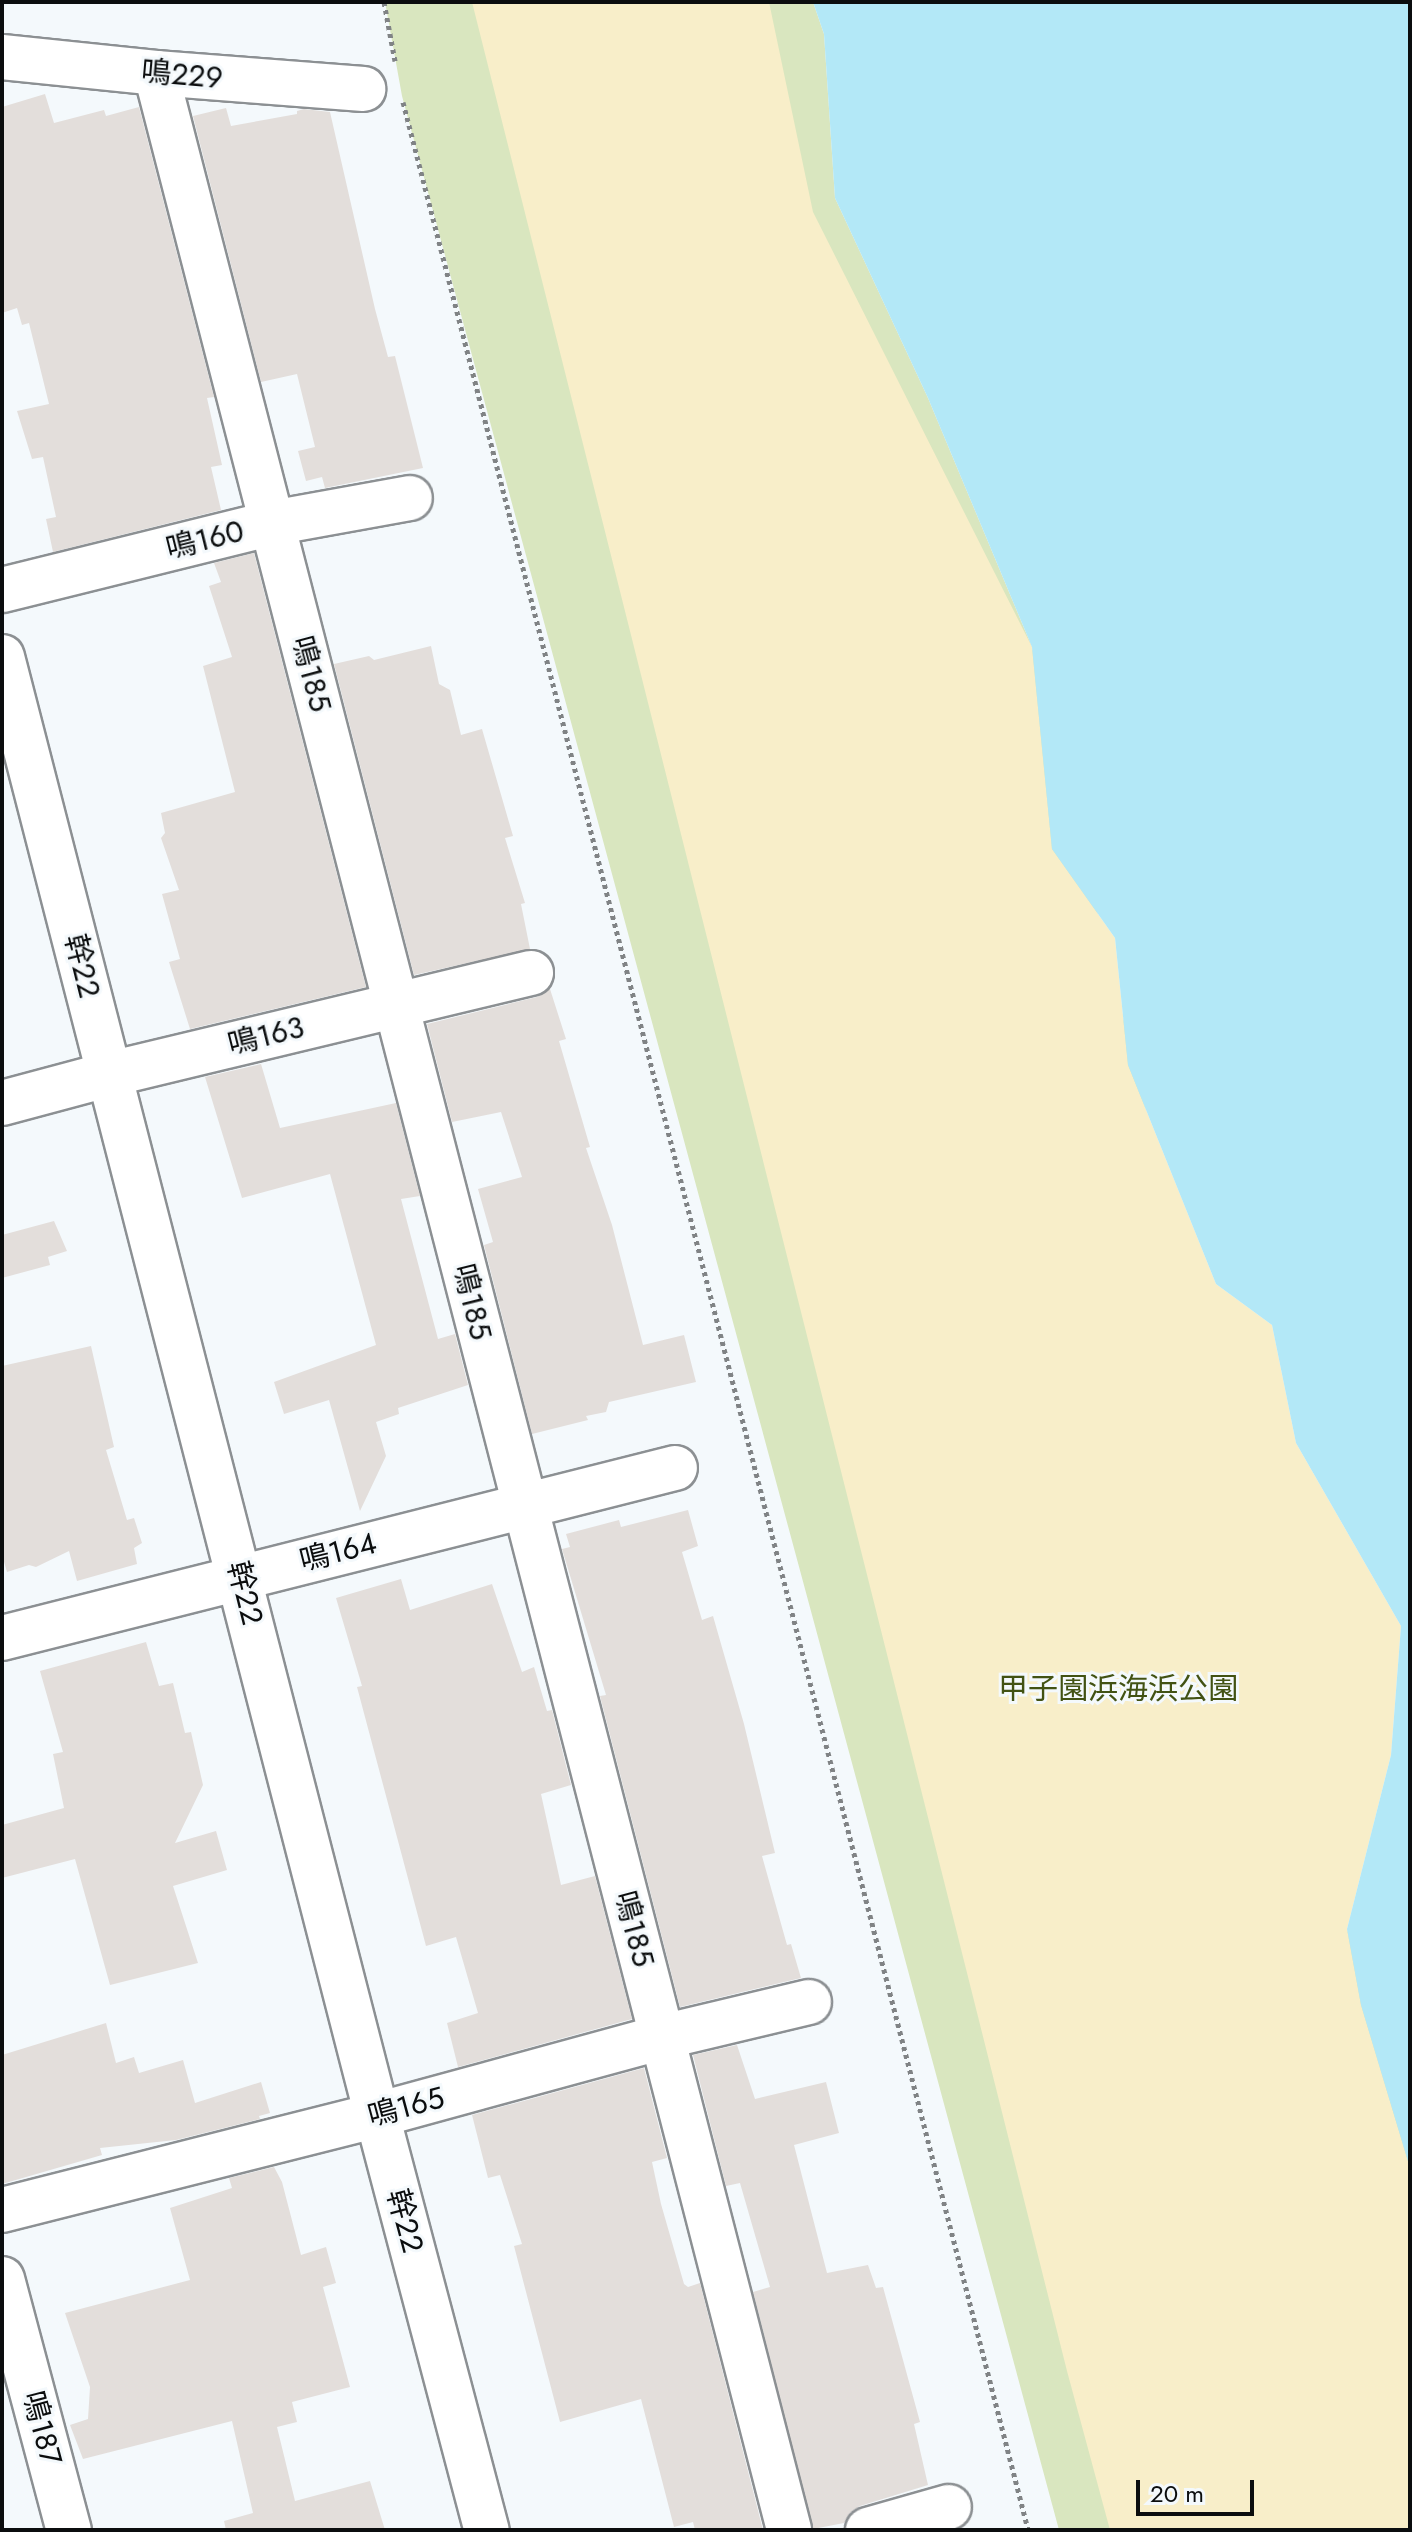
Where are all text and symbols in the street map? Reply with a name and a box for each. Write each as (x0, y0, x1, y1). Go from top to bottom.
street label: 鳴229 (140, 54, 224, 96)
street label: 鳴160 (162, 513, 248, 567)
street label: 鳴185 (284, 632, 338, 716)
street label: 幹２２ (57, 930, 107, 1002)
street label: 鳴163 (224, 1009, 308, 1063)
street label: 鳴185 (445, 1260, 499, 1344)
street label: 鳴164 (296, 1525, 380, 1579)
street label: 幹２２ (220, 1557, 270, 1629)
park label: 甲子園浜海浜公園 (998, 1671, 1238, 1707)
street label: 鳴185 (607, 1887, 661, 1971)
street label: 鳴165 (364, 2080, 448, 2134)
street label: 幹２２ (379, 2185, 431, 2257)
street label: 鳴187 (15, 2387, 69, 2469)
scale bar (1140, 2464, 1258, 2514)
text: 20 m (1150, 2476, 1204, 2511)

